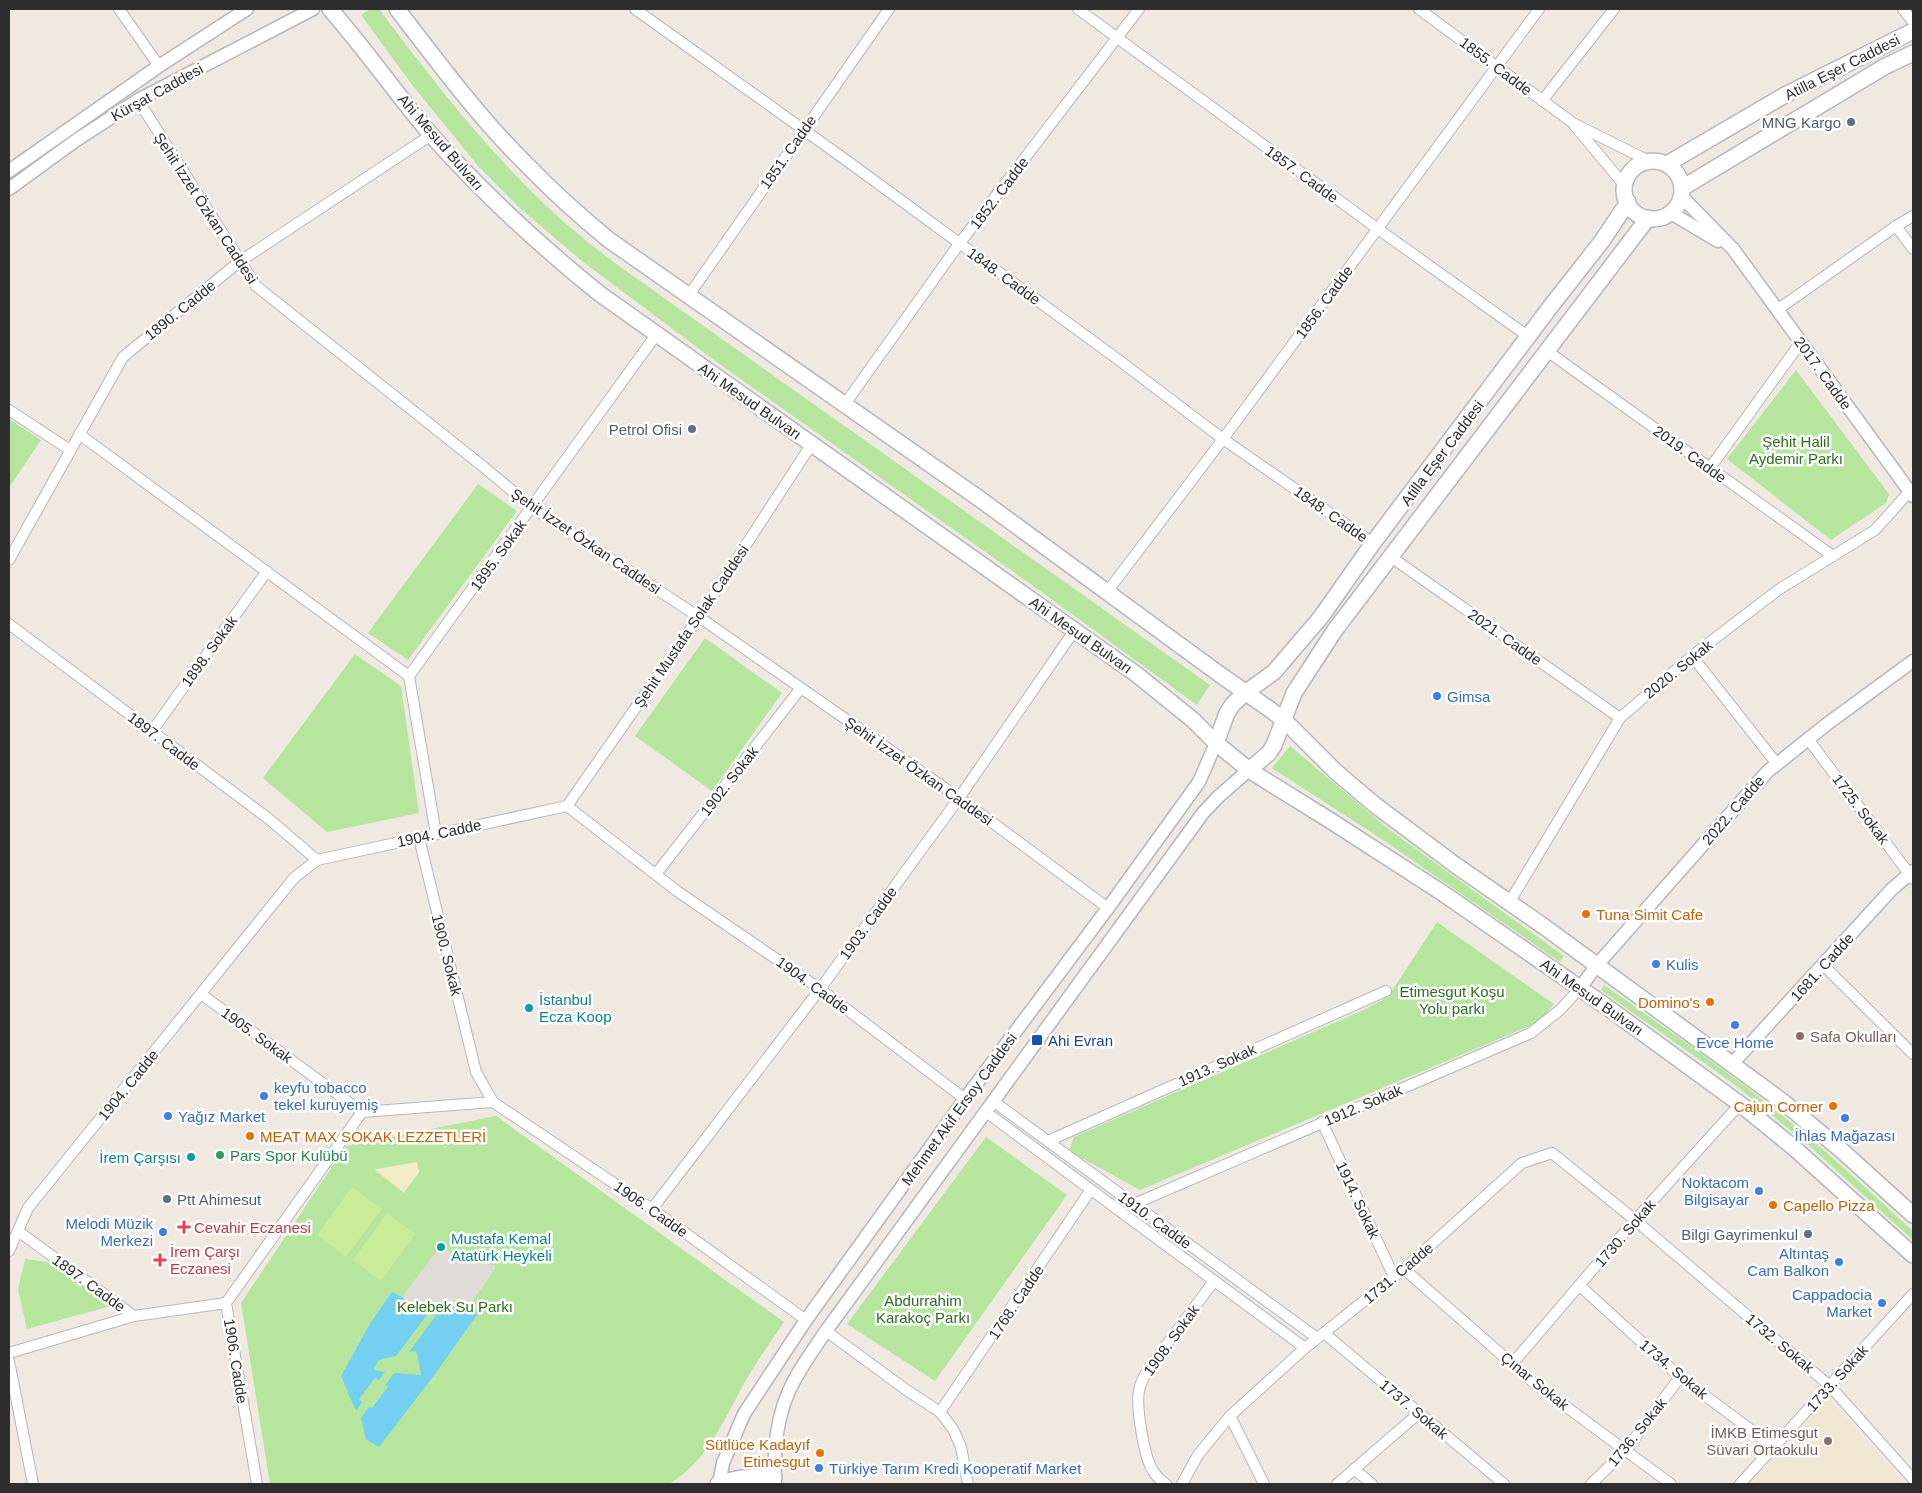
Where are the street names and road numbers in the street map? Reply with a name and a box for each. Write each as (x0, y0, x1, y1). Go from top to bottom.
street label: Atilla Eşer Caddesi (1782, 31, 1902, 103)
street label: 1855. Cadde (1457, 33, 1535, 99)
street label: Kürşat Caddesi (108, 60, 206, 124)
street label: Ahi Mesud Bulvarı (395, 90, 487, 194)
street label: 1851. Cadde (756, 112, 820, 192)
street label: Şehit İzzet Özkan Caddesi (151, 129, 261, 287)
street label: 1857. Cadde (1262, 142, 1342, 206)
street label: 1852. Cadde (966, 154, 1032, 232)
street label: 1848. Cadde (964, 244, 1044, 308)
street label: 1856. Cadde (1292, 262, 1356, 342)
street label: 1890. Cadde (141, 276, 219, 344)
street label: 2017. Cadde (1791, 333, 1855, 413)
street label: Ahi Mesud Bulvarı (695, 359, 805, 443)
street label: Atilla Eşer Caddesi (1397, 397, 1487, 509)
street label: 2019. Cadde (1650, 422, 1730, 486)
street label: 1848. Cadde (1291, 482, 1371, 546)
street label: Şehit İzzet Özkan Caddesi (508, 485, 664, 597)
street label: 1895. Sokak (467, 516, 530, 594)
street label: Şehit Mustafa Solak Caddesi (630, 541, 752, 711)
street label: Ahi Mesud Bulvarı (1026, 593, 1136, 677)
street label: 2021. Cadde (1465, 605, 1545, 669)
street label: 1898. Sokak (178, 612, 241, 690)
street label: 2020. Sokak (1640, 636, 1716, 702)
street label: 1897. Cadde (125, 708, 203, 774)
street label: Şehit İzzet Özkan Caddesi (842, 713, 996, 829)
street label: 1902. Sokak (697, 743, 762, 819)
street label: 1725. Sokak (1829, 771, 1893, 848)
street label: 2022. Cadde (1698, 772, 1768, 848)
street label: 1904. Cadde (395, 816, 483, 850)
street label: 1903. Cadde (836, 883, 900, 963)
street label: 1900. Sokak (429, 912, 465, 998)
street label: 1681. Cadde (1787, 929, 1857, 1005)
street label: 1904. Cadde (773, 953, 853, 1017)
street label: Ahi Mesud Bulvarı (1537, 955, 1647, 1039)
street label: 1905. Sokak (218, 1004, 296, 1067)
street label: Mehmet Akif Ersoy Caddesi (898, 1029, 1020, 1189)
street label: 1913. Sokak (1175, 1040, 1259, 1090)
street label: 1904. Cadde (94, 1046, 162, 1124)
street label: 1912. Sokak (1321, 1081, 1405, 1129)
street label: 1914. Sokak (1333, 1159, 1384, 1242)
street label: 1906. Cadde (611, 1177, 691, 1241)
street label: 1910. Cadde (1115, 1188, 1195, 1252)
street label: 1730. Sokak (1591, 1196, 1659, 1270)
street label: 1731. Cadde (1360, 1239, 1436, 1307)
street label: 1897. Cadde (49, 1251, 129, 1315)
street label: 1768. Cadde (985, 1262, 1047, 1342)
street label: 1908. Sokak (1140, 1301, 1203, 1379)
street label: 1732. Sokak (1743, 1310, 1818, 1377)
street label: 1906. Cadde (221, 1317, 251, 1405)
street label: 1734. Sokak (1637, 1336, 1712, 1403)
street label: 1733. Sokak (1803, 1341, 1872, 1415)
street label: Çınar Sokak (1498, 1348, 1573, 1414)
street label: 1737. Sokak (1377, 1376, 1452, 1443)
street label: 1736. Sokak (1604, 1394, 1670, 1470)

